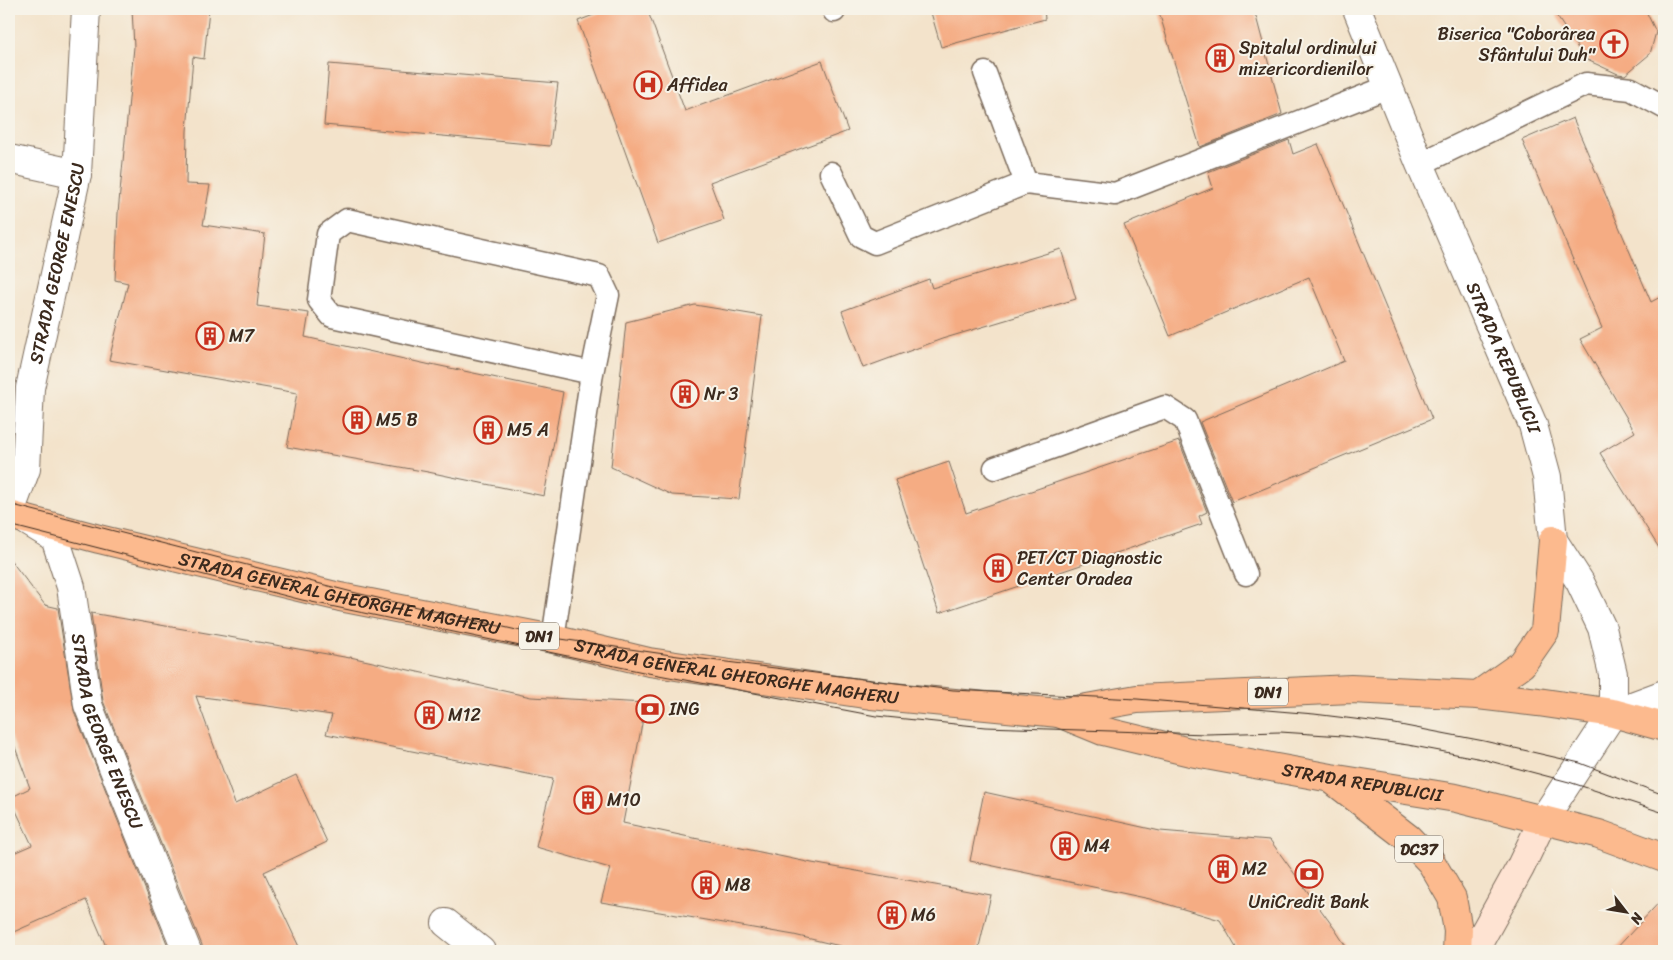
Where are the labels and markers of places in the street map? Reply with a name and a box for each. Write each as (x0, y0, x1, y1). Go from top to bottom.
place label: Biserica "Coborârea Sfântului Duh" (1437, 18, 1597, 71)
church icon: Biserica "Coborârea Sfântului Duh" (1599, 29, 1629, 59)
place label: Spitalul ordinului mizericordienilor (1239, 32, 1377, 85)
building icon: Spitalul ordinului mizericordienilor (1205, 43, 1235, 73)
place label: Affidea (666, 69, 728, 101)
hospital icon: Affidea (633, 70, 663, 100)
place label: M7 (229, 320, 256, 352)
building icon: M7 (195, 321, 225, 351)
place label: Nr 3 (704, 378, 739, 410)
building icon: Nr 3 (670, 379, 700, 409)
place label: M5 B (376, 404, 418, 436)
building icon: M5 B (342, 405, 372, 435)
place label: M5 A (507, 414, 549, 446)
building icon: M5 A (473, 415, 503, 445)
place label: PET/CT Diagnostic Center Oradea (1017, 542, 1163, 595)
building icon: PET/CT Diagnostic Center Oradea (983, 553, 1013, 583)
place label: ING (668, 693, 700, 725)
bank icon: ING (635, 694, 665, 724)
place label: M12 (448, 699, 481, 731)
building icon: M12 (414, 700, 444, 730)
place label: M10 (607, 784, 641, 816)
building icon: M10 (573, 785, 603, 815)
place label: M4 (1084, 830, 1110, 862)
building icon: M4 (1050, 831, 1080, 861)
place label: M2 (1242, 853, 1267, 885)
building icon: M2 (1208, 854, 1238, 884)
bank icon: UniCredit Bank (1294, 859, 1324, 889)
place label: M8 (725, 869, 751, 901)
building icon: M8 (691, 870, 721, 900)
place label: UniCredit Bank (1248, 886, 1370, 918)
place label: M6 (911, 899, 936, 931)
building icon: M6 (877, 900, 907, 930)

